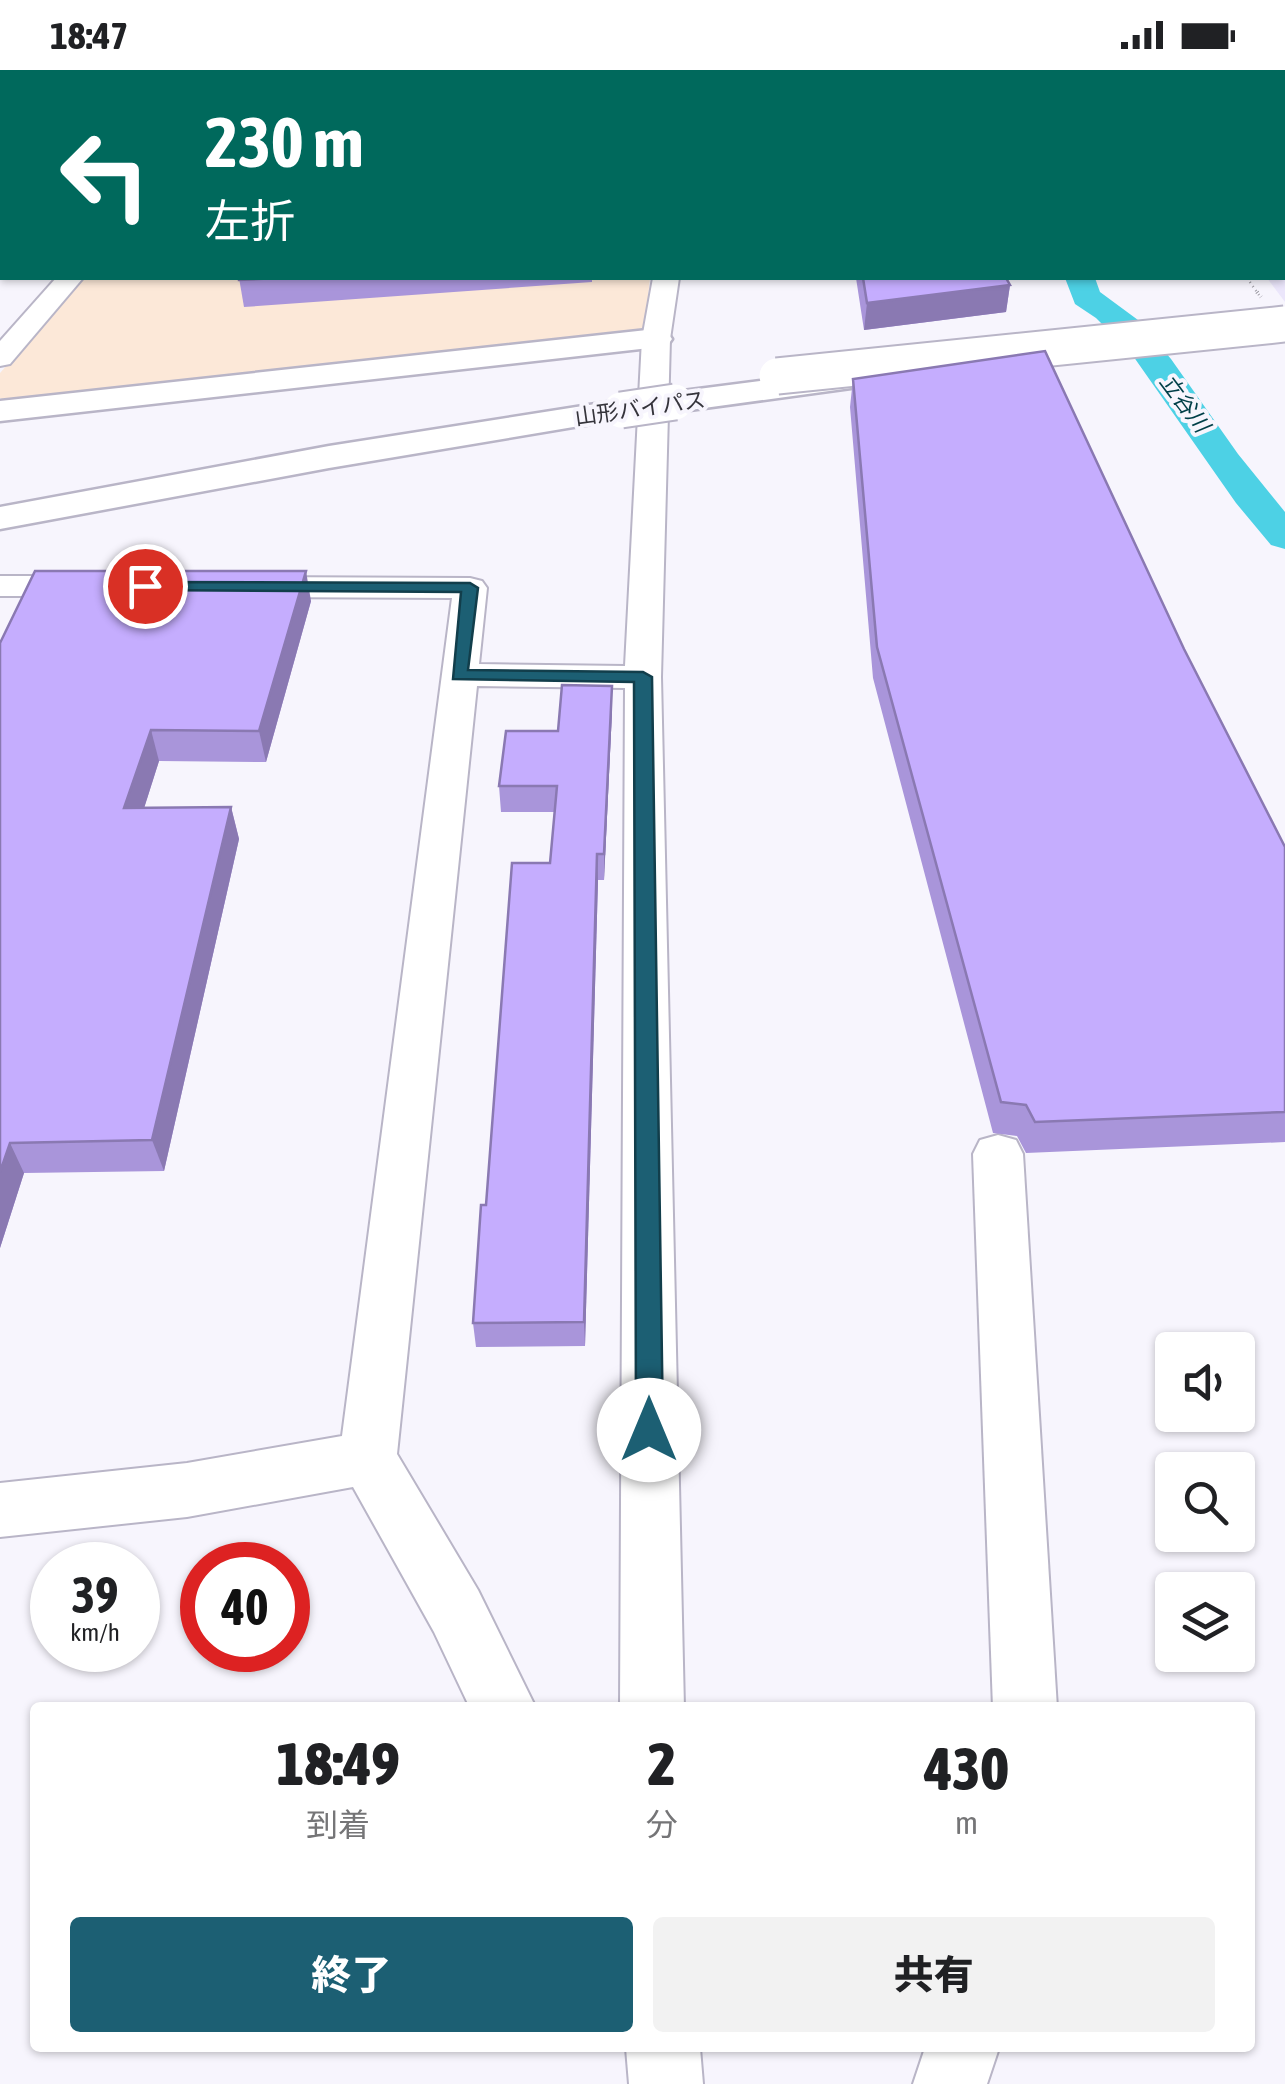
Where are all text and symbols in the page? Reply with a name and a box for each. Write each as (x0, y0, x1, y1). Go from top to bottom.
text: 18:47 (50, 14, 128, 57)
text: 230 m (205, 102, 364, 182)
icon: left (40, 110, 170, 240)
text: 左折 (205, 195, 295, 247)
water label: 立谷川 (1155, 369, 1216, 439)
street label: 山形バイパス (573, 386, 707, 430)
pin (103, 544, 188, 629)
icon: arrive (118, 559, 173, 614)
map controls (1155, 1332, 1255, 1672)
button: sound (1155, 1332, 1255, 1432)
position arrow (597, 1378, 701, 1482)
button: search (1155, 1452, 1255, 1552)
speed limit sign: 40 (180, 1542, 310, 1672)
text: 39 (71, 1566, 118, 1624)
button: layers (1155, 1572, 1255, 1672)
text: km/h (70, 1618, 120, 1646)
text: 18:49 (276, 1729, 400, 1798)
text: 2 (648, 1729, 676, 1798)
text: 430 (924, 1734, 1009, 1803)
text: m (955, 1804, 978, 1841)
text: 到着 (306, 1806, 370, 1843)
text: 分 (646, 1806, 678, 1843)
button: 終了 (70, 1917, 633, 2032)
button: 共有 (653, 1917, 1215, 2032)

